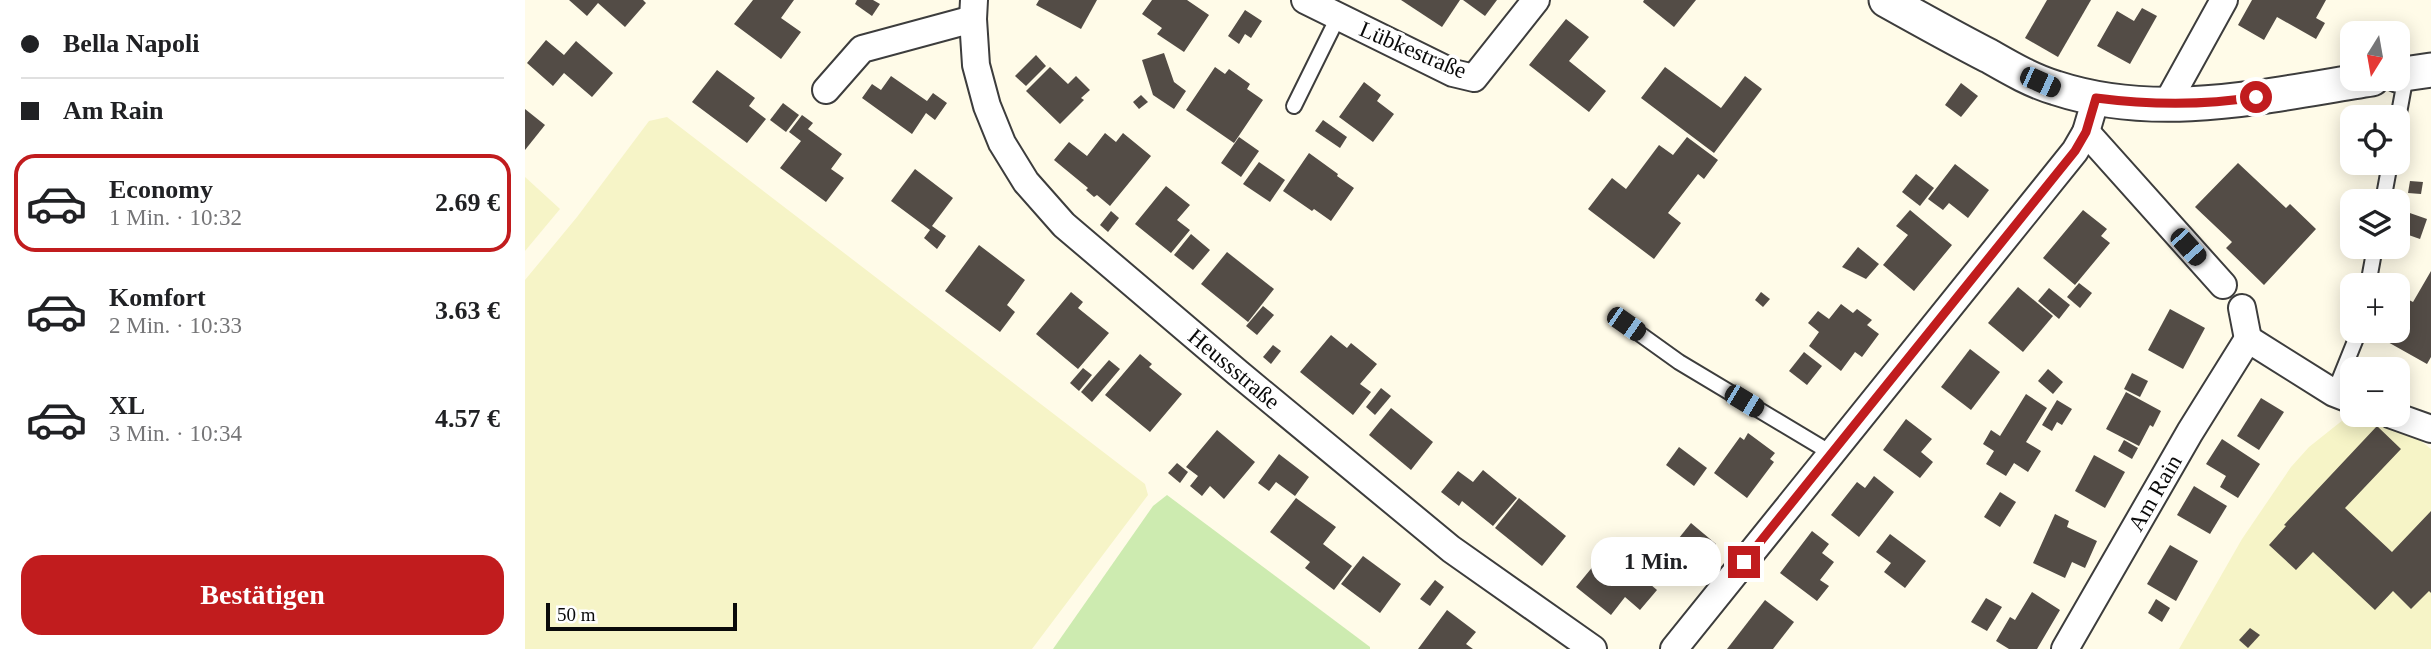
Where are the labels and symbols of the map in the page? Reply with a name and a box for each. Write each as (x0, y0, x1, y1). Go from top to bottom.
street label: Lübkestraße (1356, 16, 1470, 84)
north arrow (2340, 21, 2410, 91)
car (2017, 64, 2064, 100)
route start (2240, 81, 2272, 113)
car (2167, 224, 2210, 270)
car (1603, 303, 1650, 345)
street label: Heussstraße (1183, 324, 1285, 414)
car (1721, 381, 1768, 421)
street label: Am Rain (2123, 450, 2187, 535)
callout: 1 Min. (1590, 538, 1719, 586)
route end (1728, 546, 1760, 578)
scale bar (546, 600, 737, 632)

